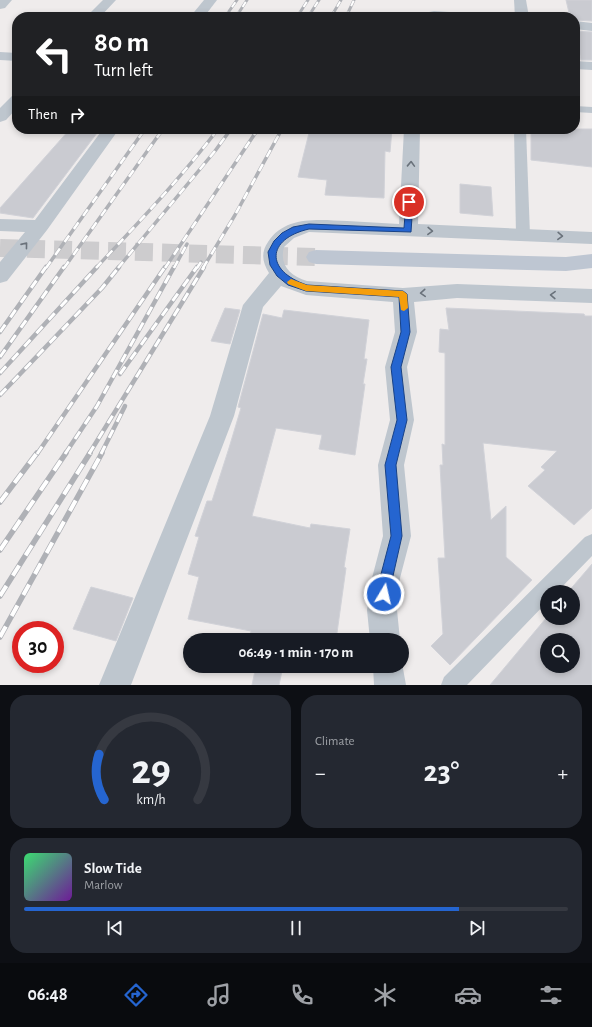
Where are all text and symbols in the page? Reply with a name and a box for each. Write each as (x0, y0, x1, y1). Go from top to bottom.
icon: left (28, 28, 80, 80)
text: 80 m (94, 29, 149, 57)
text: Turn left (94, 62, 153, 80)
icon: right (66, 104, 88, 126)
text: Then (28, 107, 58, 122)
one-way arrow (407, 161, 415, 167)
pin (392, 185, 426, 219)
icon: arrive (398, 191, 420, 213)
one-way arrow (427, 227, 433, 236)
one-way arrow (557, 232, 563, 241)
one-way arrow (20, 243, 27, 250)
one-way arrow (420, 289, 426, 298)
one-way arrow (550, 291, 556, 299)
position arrow (363, 573, 405, 615)
map controls (540, 585, 580, 673)
button: sound (540, 585, 580, 625)
speed limit sign: 30 (12, 621, 64, 673)
button: search (540, 633, 580, 673)
text: 06:49 · 1 min · 170 m (239, 645, 353, 660)
text: Climate (315, 735, 354, 748)
text: 29 (131, 749, 170, 790)
text: 23° (424, 757, 459, 787)
text: − (315, 762, 326, 784)
text: + (557, 762, 568, 784)
text: km/h (136, 792, 165, 806)
text: Slow Tide (84, 861, 142, 876)
text: Marlow (84, 879, 122, 892)
icon: previous (104, 917, 126, 939)
icon: pause (285, 917, 307, 939)
icon: next (466, 917, 488, 939)
icon: directions (122, 981, 150, 1009)
icon: music (205, 981, 233, 1009)
icon: phone (288, 981, 316, 1009)
icon: climate (371, 981, 399, 1009)
icon: car (454, 981, 482, 1009)
icon: filters (537, 981, 565, 1009)
text: 06:48 (27, 986, 68, 1004)

